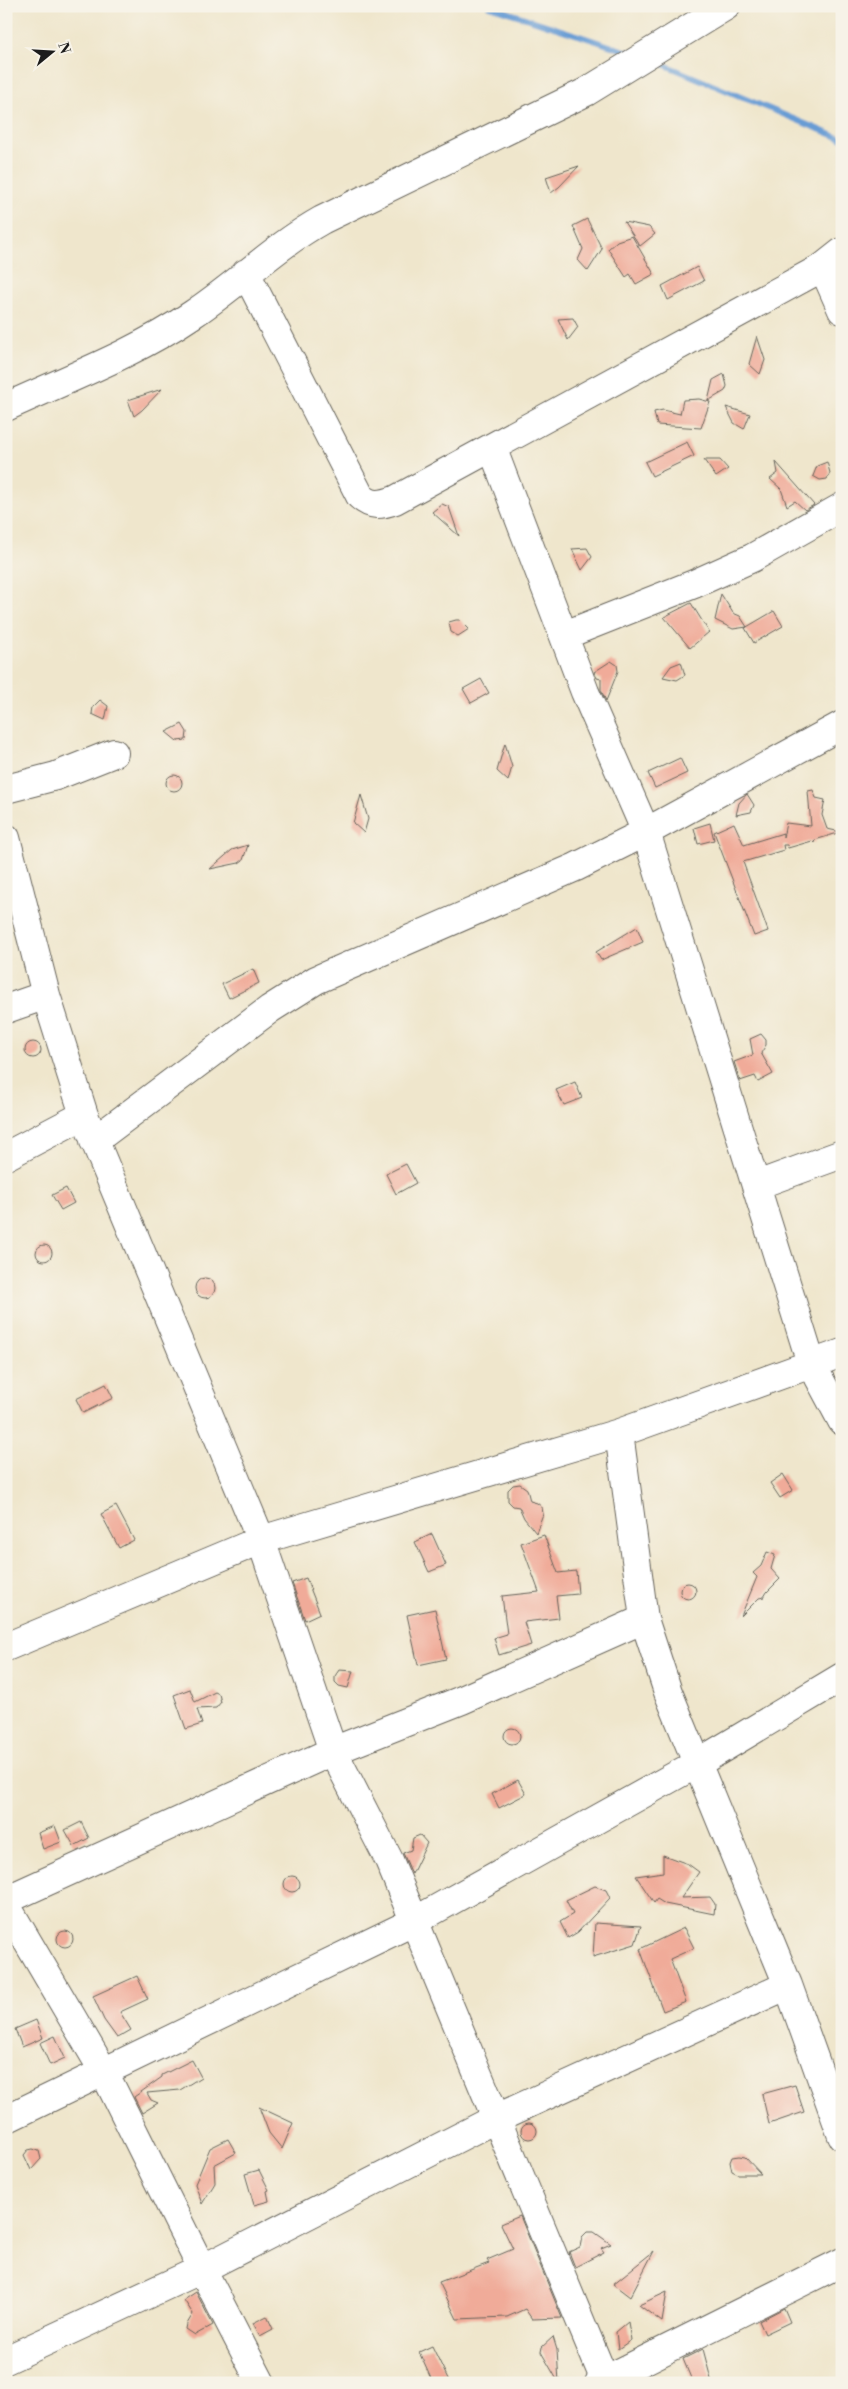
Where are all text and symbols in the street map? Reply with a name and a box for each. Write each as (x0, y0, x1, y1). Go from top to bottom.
north arrow (28, 28, 78, 78)
text: N (53, 40, 74, 56)

